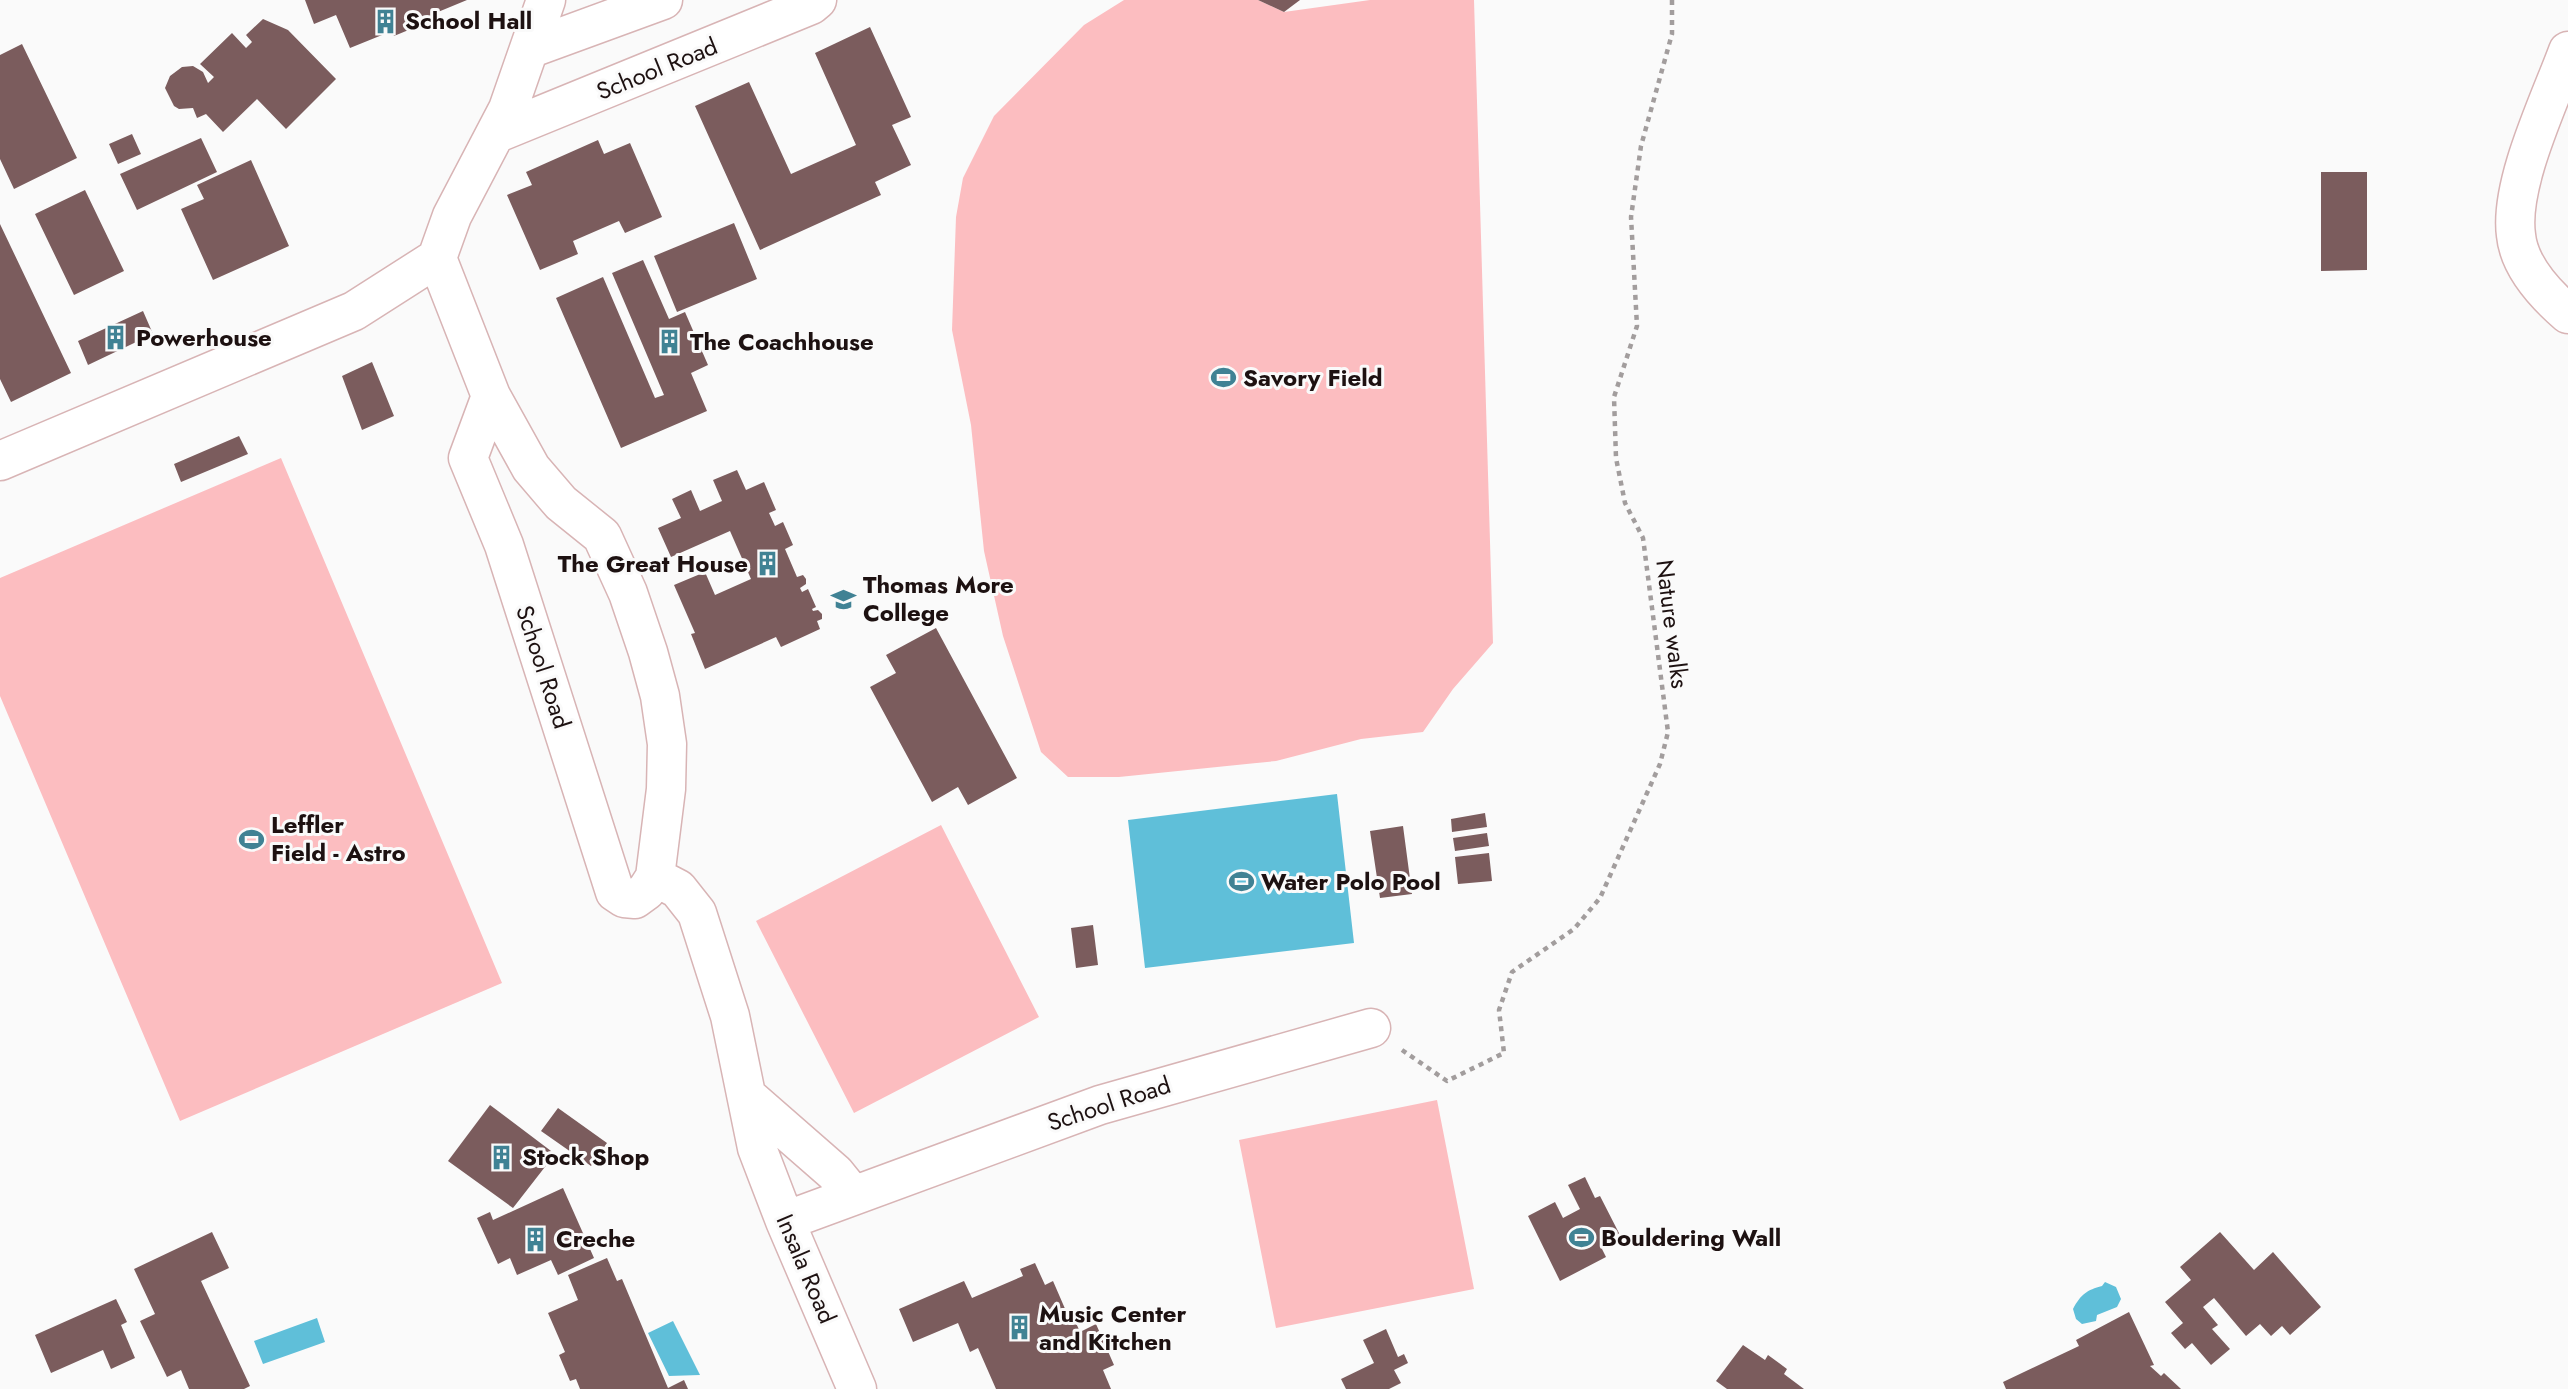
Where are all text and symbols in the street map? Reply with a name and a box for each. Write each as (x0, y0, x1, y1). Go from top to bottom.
place label: School Hall (405, 3, 532, 38)
building icon: School Hall (371, 7, 399, 35)
street label: School Road (591, 28, 723, 109)
place label: Powerhouse (136, 320, 272, 355)
building icon: Powerhouse (102, 324, 130, 352)
place label: The Coachhouse (690, 324, 874, 359)
building icon: The Coachhouse (656, 328, 684, 356)
place label: Savory Field (1243, 360, 1383, 395)
sports icon: Savory Field (1209, 364, 1237, 392)
place label: The Great House (558, 546, 748, 581)
building icon: The Great House (754, 550, 782, 578)
street label: Nature walks (1647, 558, 1698, 690)
place label: Thomas More College (863, 567, 1014, 630)
school or university icon: Thomas More College (829, 585, 857, 613)
street label: School Road (507, 601, 580, 733)
place label: Leffler Field - Astro (271, 807, 406, 870)
sports icon: Leffler Field - Astro (237, 825, 265, 853)
place label: Water Polo Pool (1261, 864, 1441, 899)
sports icon: Water Polo Pool (1227, 868, 1255, 896)
street label: School Road (1043, 1067, 1175, 1140)
place label: Stock Shop (522, 1139, 650, 1174)
building icon: Stock Shop (488, 1143, 516, 1171)
street label: Insala Road (768, 1209, 845, 1329)
place label: Bouldering Wall (1601, 1220, 1781, 1255)
place label: Creche (556, 1221, 635, 1256)
sports icon: Bouldering Wall (1567, 1224, 1595, 1252)
building icon: Creche (522, 1225, 550, 1253)
place label: Music Center and Kitchen (1039, 1296, 1187, 1359)
building icon: Music Center and Kitchen (1005, 1314, 1033, 1342)

